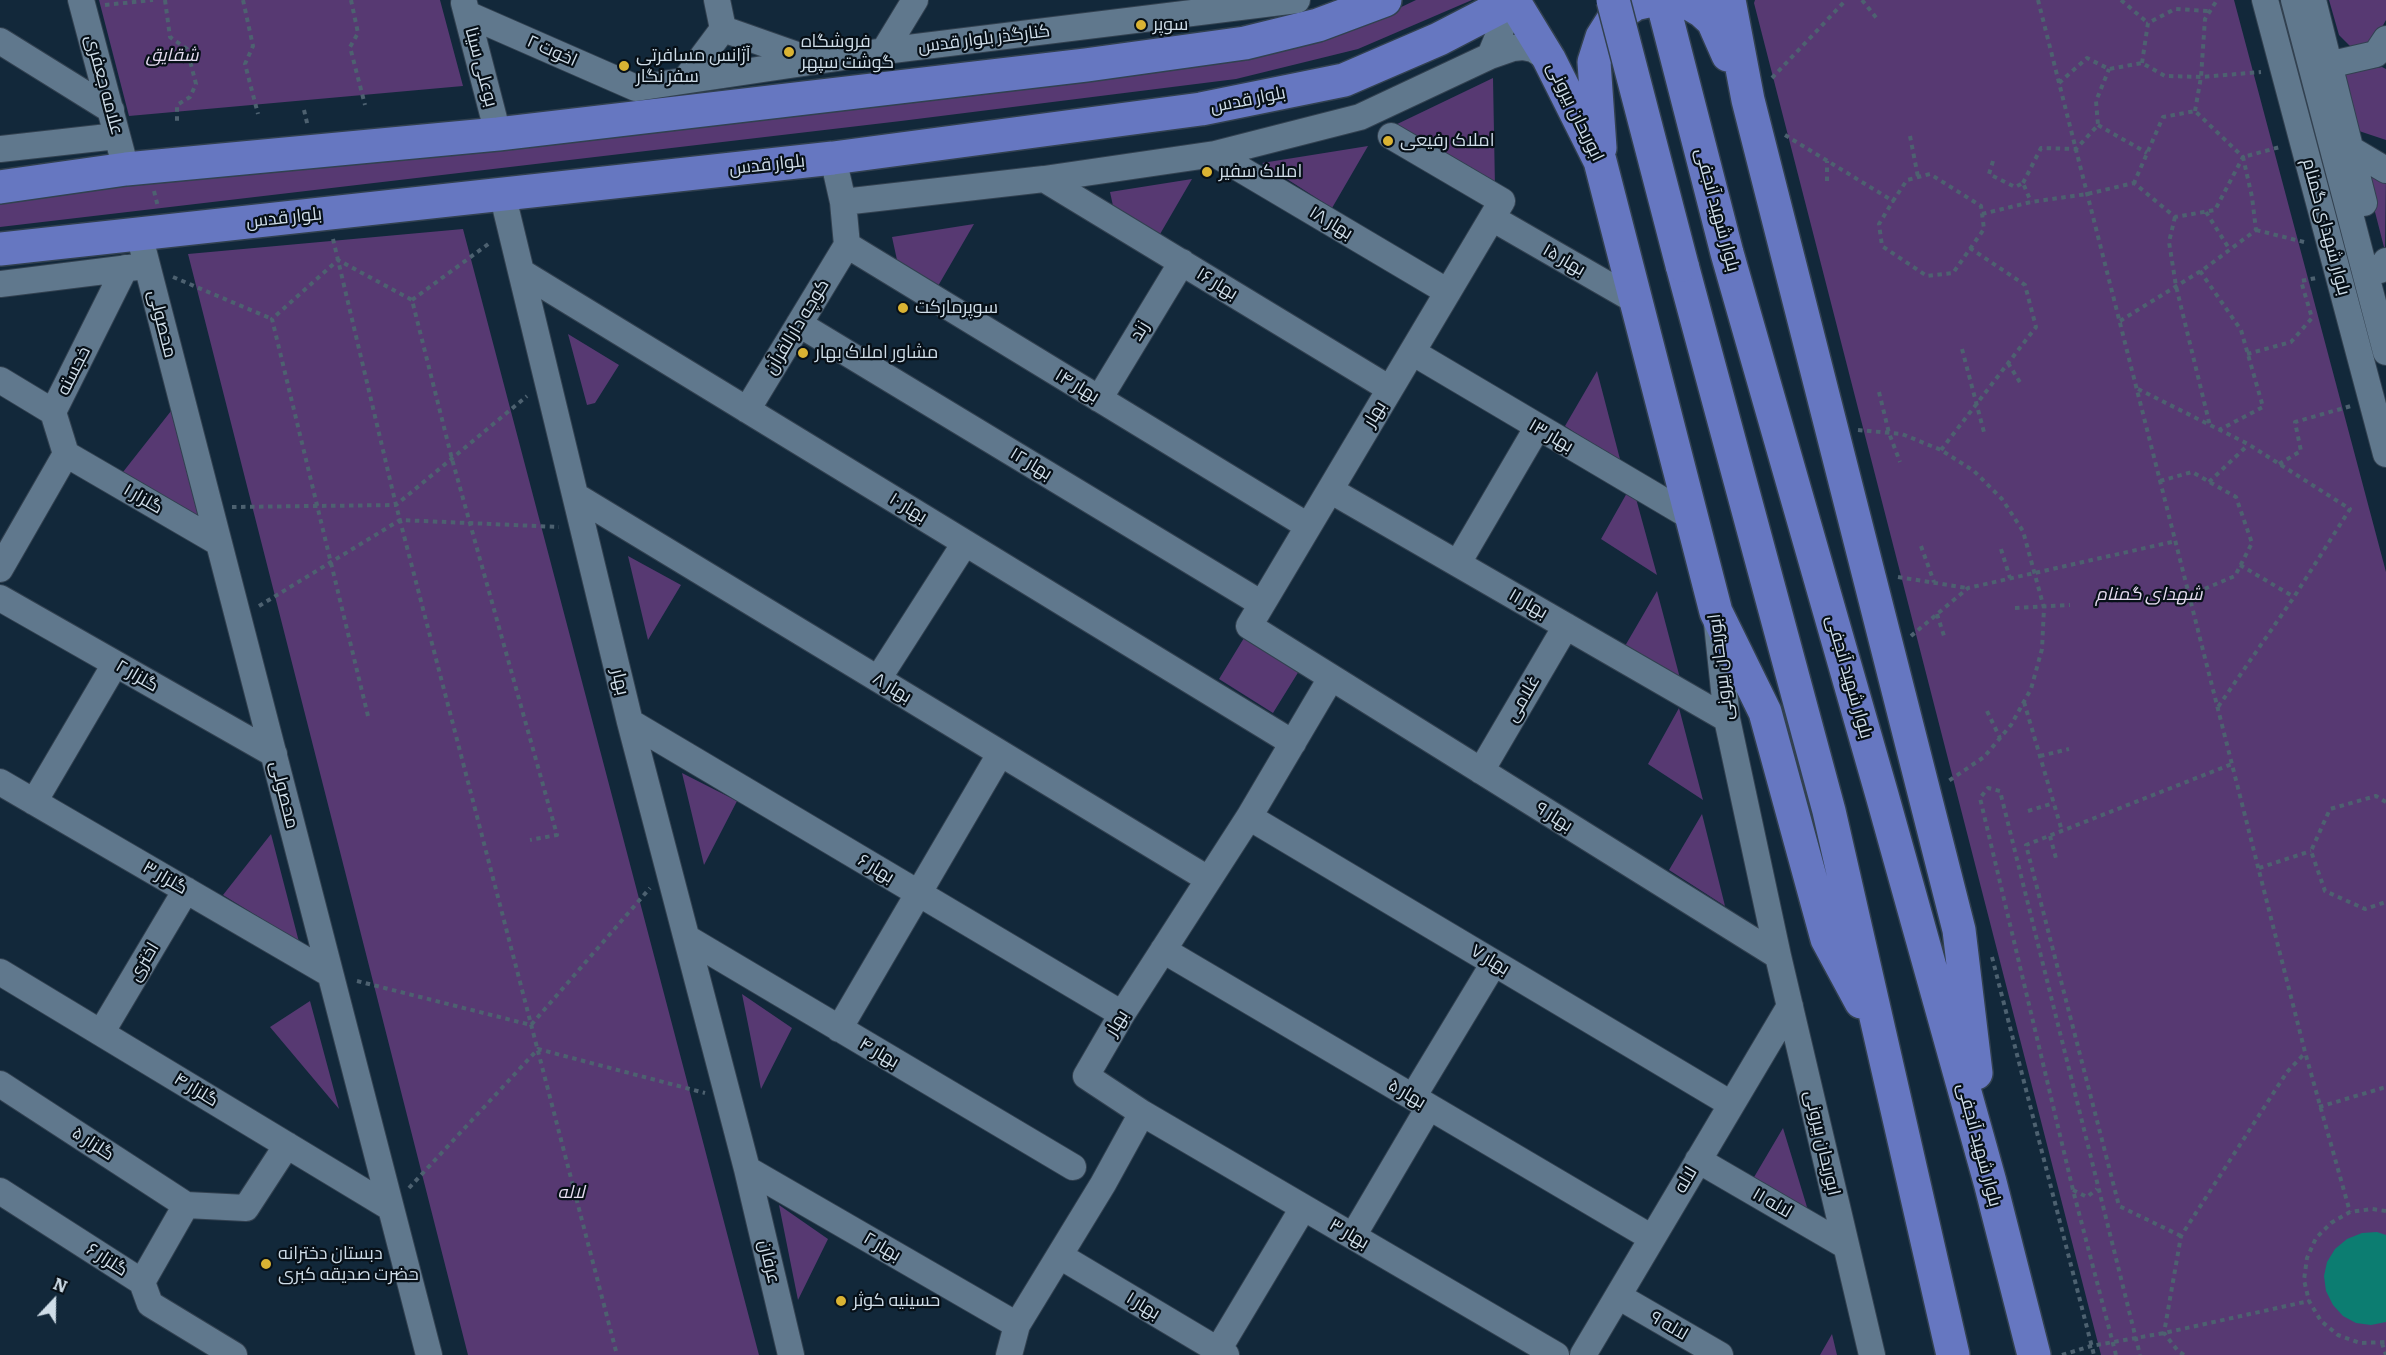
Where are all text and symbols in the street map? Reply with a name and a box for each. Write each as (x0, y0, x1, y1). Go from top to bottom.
place label: سوپر (1153, 14, 1188, 36)
marker: سوپر (1134, 18, 1148, 32)
street label: کنارگذر بلوار قدس (917, 20, 1051, 58)
street label: بوعلی سینا (460, 25, 502, 109)
street label: اخوت ۲ (524, 30, 580, 72)
place label: فروشگاه گوشت سپهر (801, 31, 894, 74)
street label: علامه جعفری (80, 33, 128, 137)
park label: شقایق (146, 45, 198, 67)
place label: آژانس مسافرتی سفر نگار (636, 45, 751, 88)
marker: فروشگاه گوشت سپهر (782, 45, 796, 59)
marker: آژانس مسافرتی سفر نگار (617, 59, 631, 73)
street label: ابوریحان بیرونی (1542, 59, 1608, 165)
street label: بلوار قدس (1209, 82, 1287, 118)
place label: املاک رفیعی (1400, 130, 1494, 152)
marker: املاک رفیعی (1381, 134, 1395, 148)
street label: بلوار شهید آنجفی (1690, 146, 1744, 274)
street label: بلوار قدس (728, 150, 806, 180)
street label: بلوار شهدای گمنام (2297, 156, 2355, 298)
place label: املاک سفیر (1219, 161, 1302, 183)
marker: املاک سفیر (1200, 165, 1214, 179)
street label: بهار ۱۸ (1305, 202, 1357, 244)
street label: بلوار قدس (245, 203, 323, 233)
street label: بهار ۱۵ (1539, 239, 1589, 281)
street label: بهار ۱۶ (1192, 263, 1242, 305)
street label: کوچه دارالقرآن (760, 275, 834, 379)
street label: محصولی (143, 288, 181, 360)
place label: سوپرمارکت (915, 297, 998, 319)
marker: سوپرمارکت (896, 301, 910, 315)
street label: زند (1126, 317, 1154, 345)
place label: مشاور املاک بهار (815, 342, 938, 364)
street label: خجسته (53, 343, 95, 399)
marker: مشاور املاک بهار (796, 346, 810, 360)
street label: بهار ۱۴ (1051, 364, 1103, 408)
street label: بهار (1359, 397, 1391, 431)
street label: بهار ۱۳ (1525, 415, 1577, 457)
street label: بهار ۱۲ (1006, 443, 1056, 485)
street label: گلزار ۱ (119, 479, 167, 519)
street label: بهار ۱۰ (885, 488, 931, 528)
street label: بهار ۱۱ (1505, 584, 1551, 624)
park label: شهدای گمنام (2096, 584, 2202, 606)
street label: ابوریحان بیرونی (1704, 612, 1738, 722)
street label: بلوار شهید آنجفی (1821, 613, 1877, 741)
street label: گلزار ۲ (112, 655, 162, 697)
street label: بهار (606, 667, 634, 697)
street label: بهار ۸ (869, 668, 915, 708)
street label: غلامی (1501, 672, 1545, 726)
street label: محصولی (265, 759, 303, 831)
street label: بهار ۹ (1531, 797, 1577, 837)
street label: بهار ۶ (854, 850, 898, 888)
street label: گلزار ۳ (139, 857, 191, 899)
street label: اختری (124, 939, 164, 985)
street label: بهار ۷ (1467, 940, 1513, 980)
street label: بهار (1101, 1006, 1133, 1040)
street label: بهار ۴ (855, 1033, 903, 1073)
street label: گلزار ۴ (170, 1068, 222, 1112)
street label: بهار ۵ (1384, 1075, 1430, 1113)
street label: بلوار شهید آنجفی (1952, 1081, 2006, 1209)
street label: ابوریحان بیرونی (1799, 1088, 1845, 1198)
street label: گلزار ۵ (68, 1122, 118, 1166)
street label: لاله (1670, 1163, 1702, 1197)
park label: لاله (558, 1182, 584, 1204)
street label: لاله ۱۱ (1749, 1183, 1795, 1223)
street label: بهار ۳ (1325, 1214, 1373, 1254)
street label: بهار ۲ (859, 1228, 905, 1266)
street label: عرفان (753, 1238, 785, 1286)
street label: گلزار ۶ (82, 1239, 132, 1281)
place label: دبستان دخترانه حضرت صدیقه کبری (278, 1243, 419, 1286)
marker: دبستان دخترانه حضرت صدیقه کبری (259, 1257, 273, 1271)
north arrow (24, 1271, 84, 1331)
text: N (50, 1271, 71, 1298)
street label: بهار ۱ (1122, 1287, 1164, 1325)
place label: حسینیه کوثر (853, 1290, 940, 1312)
marker: حسینیه کوثر (834, 1294, 848, 1308)
street label: لاله ۹ (1646, 1307, 1692, 1345)

